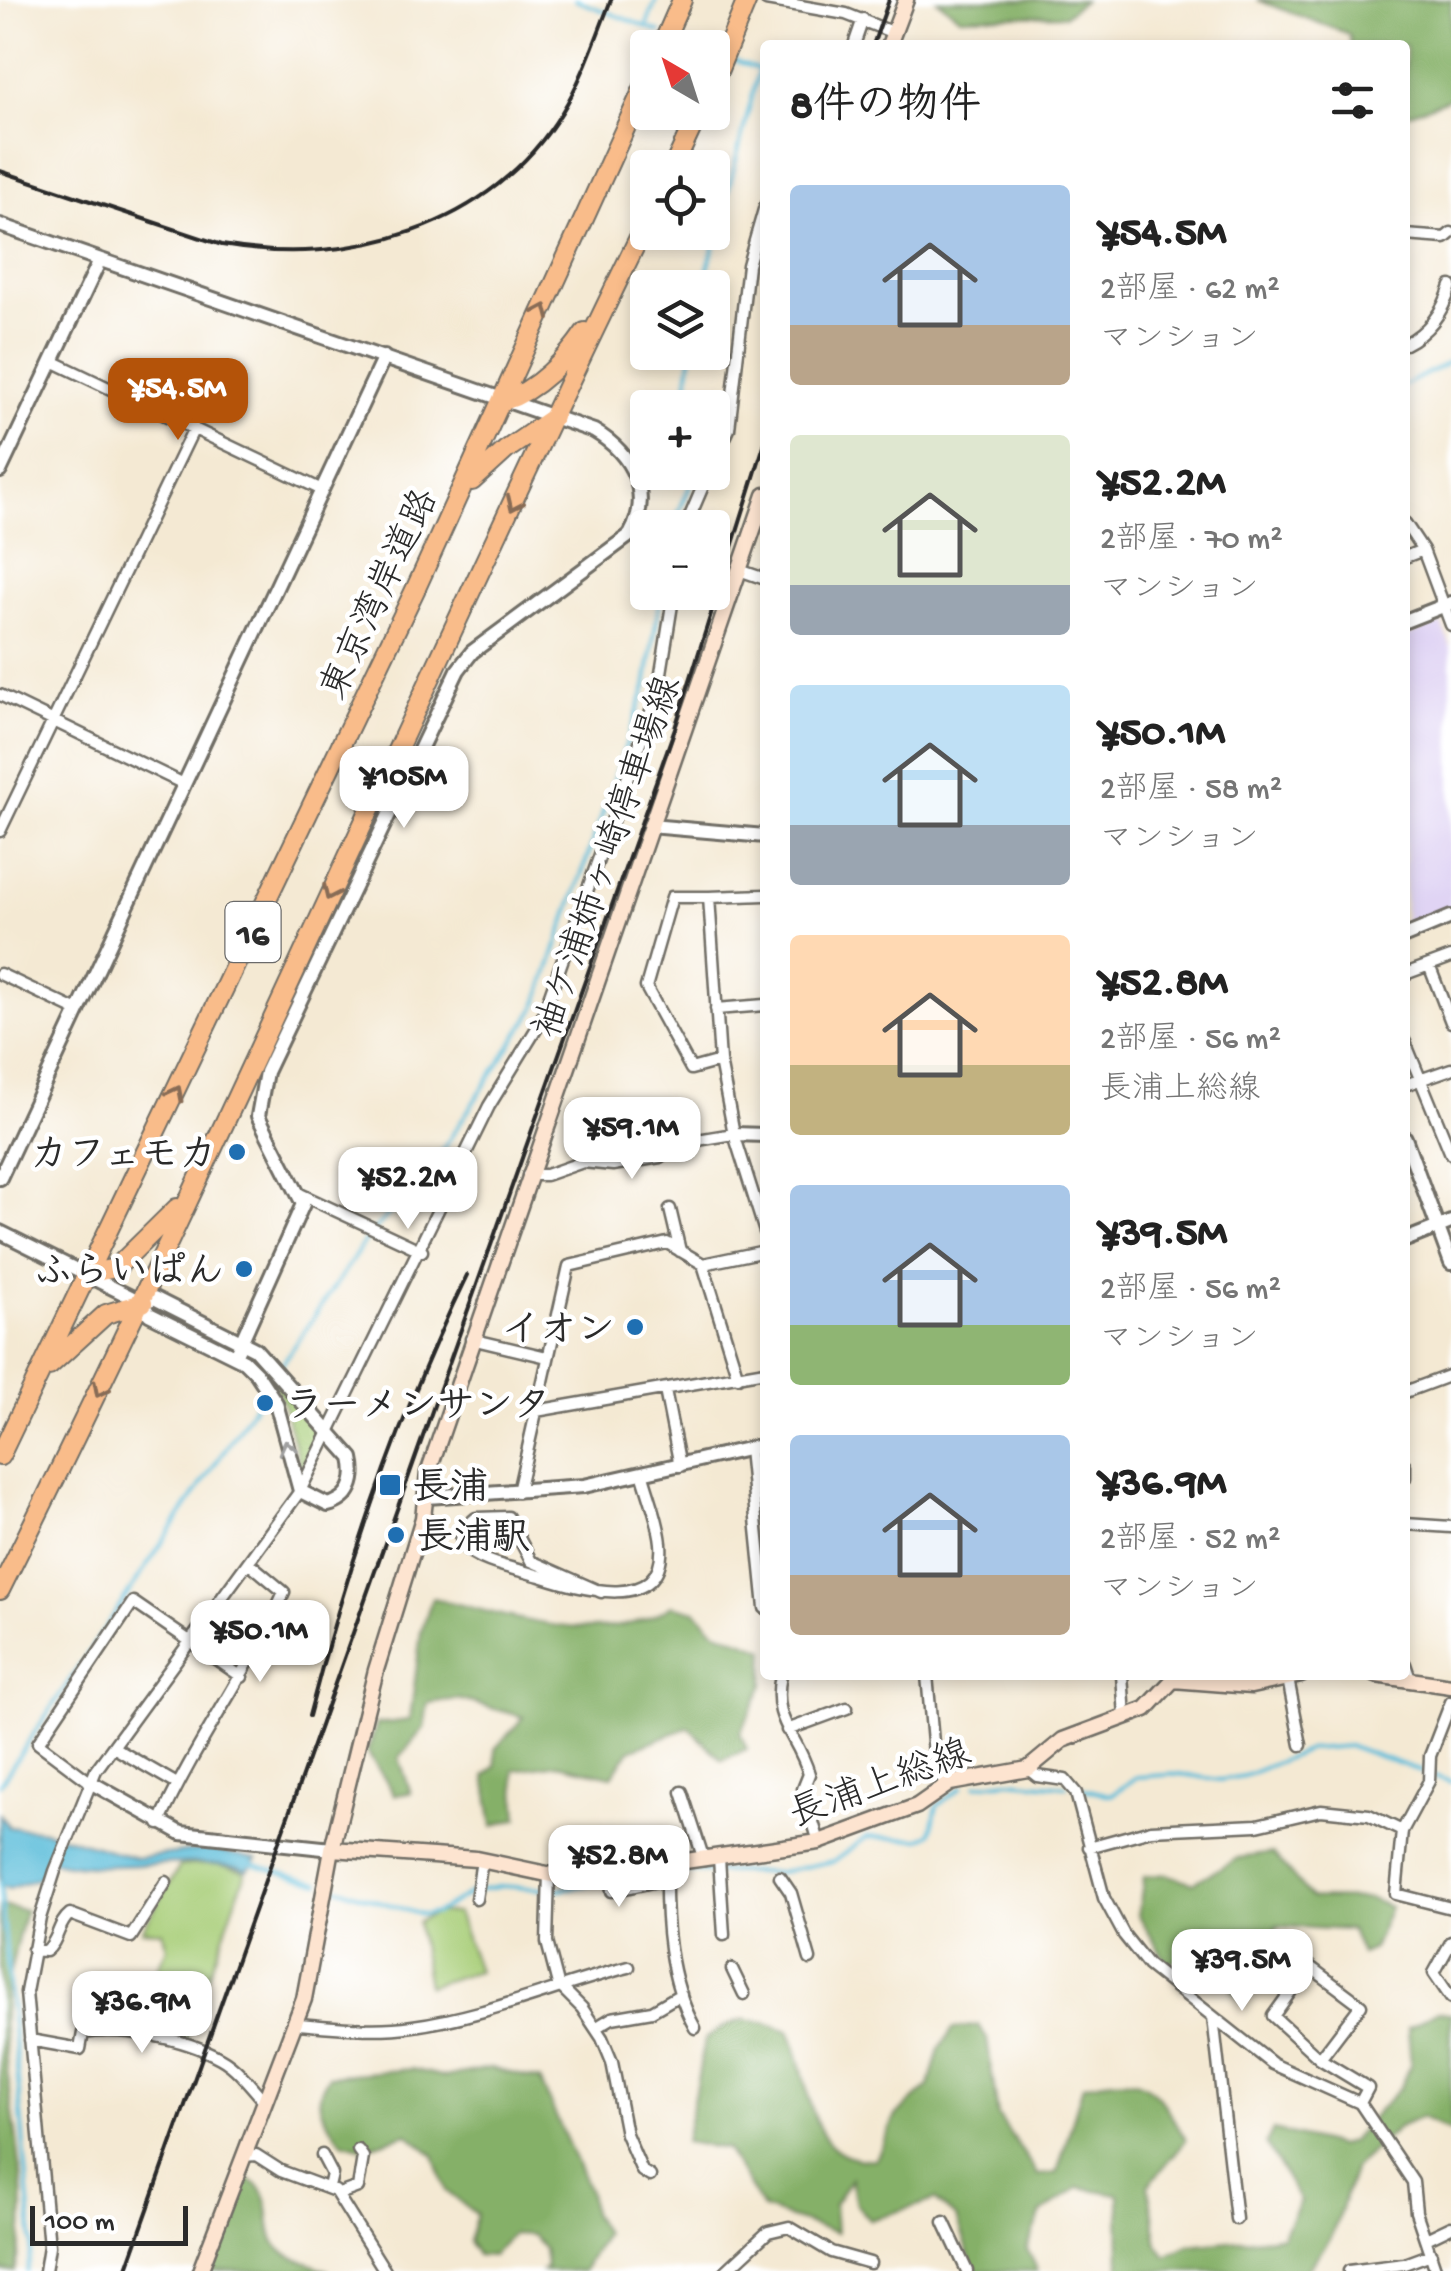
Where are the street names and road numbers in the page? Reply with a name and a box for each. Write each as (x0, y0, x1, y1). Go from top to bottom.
street label: 東京湾岸道路 (312, 482, 451, 708)
street label: 袖ケ浦姉ヶ崎停車場線 (526, 670, 693, 1045)
road number: 16 (226, 902, 280, 962)
street label: 長浦上総線 (784, 1732, 978, 1840)

